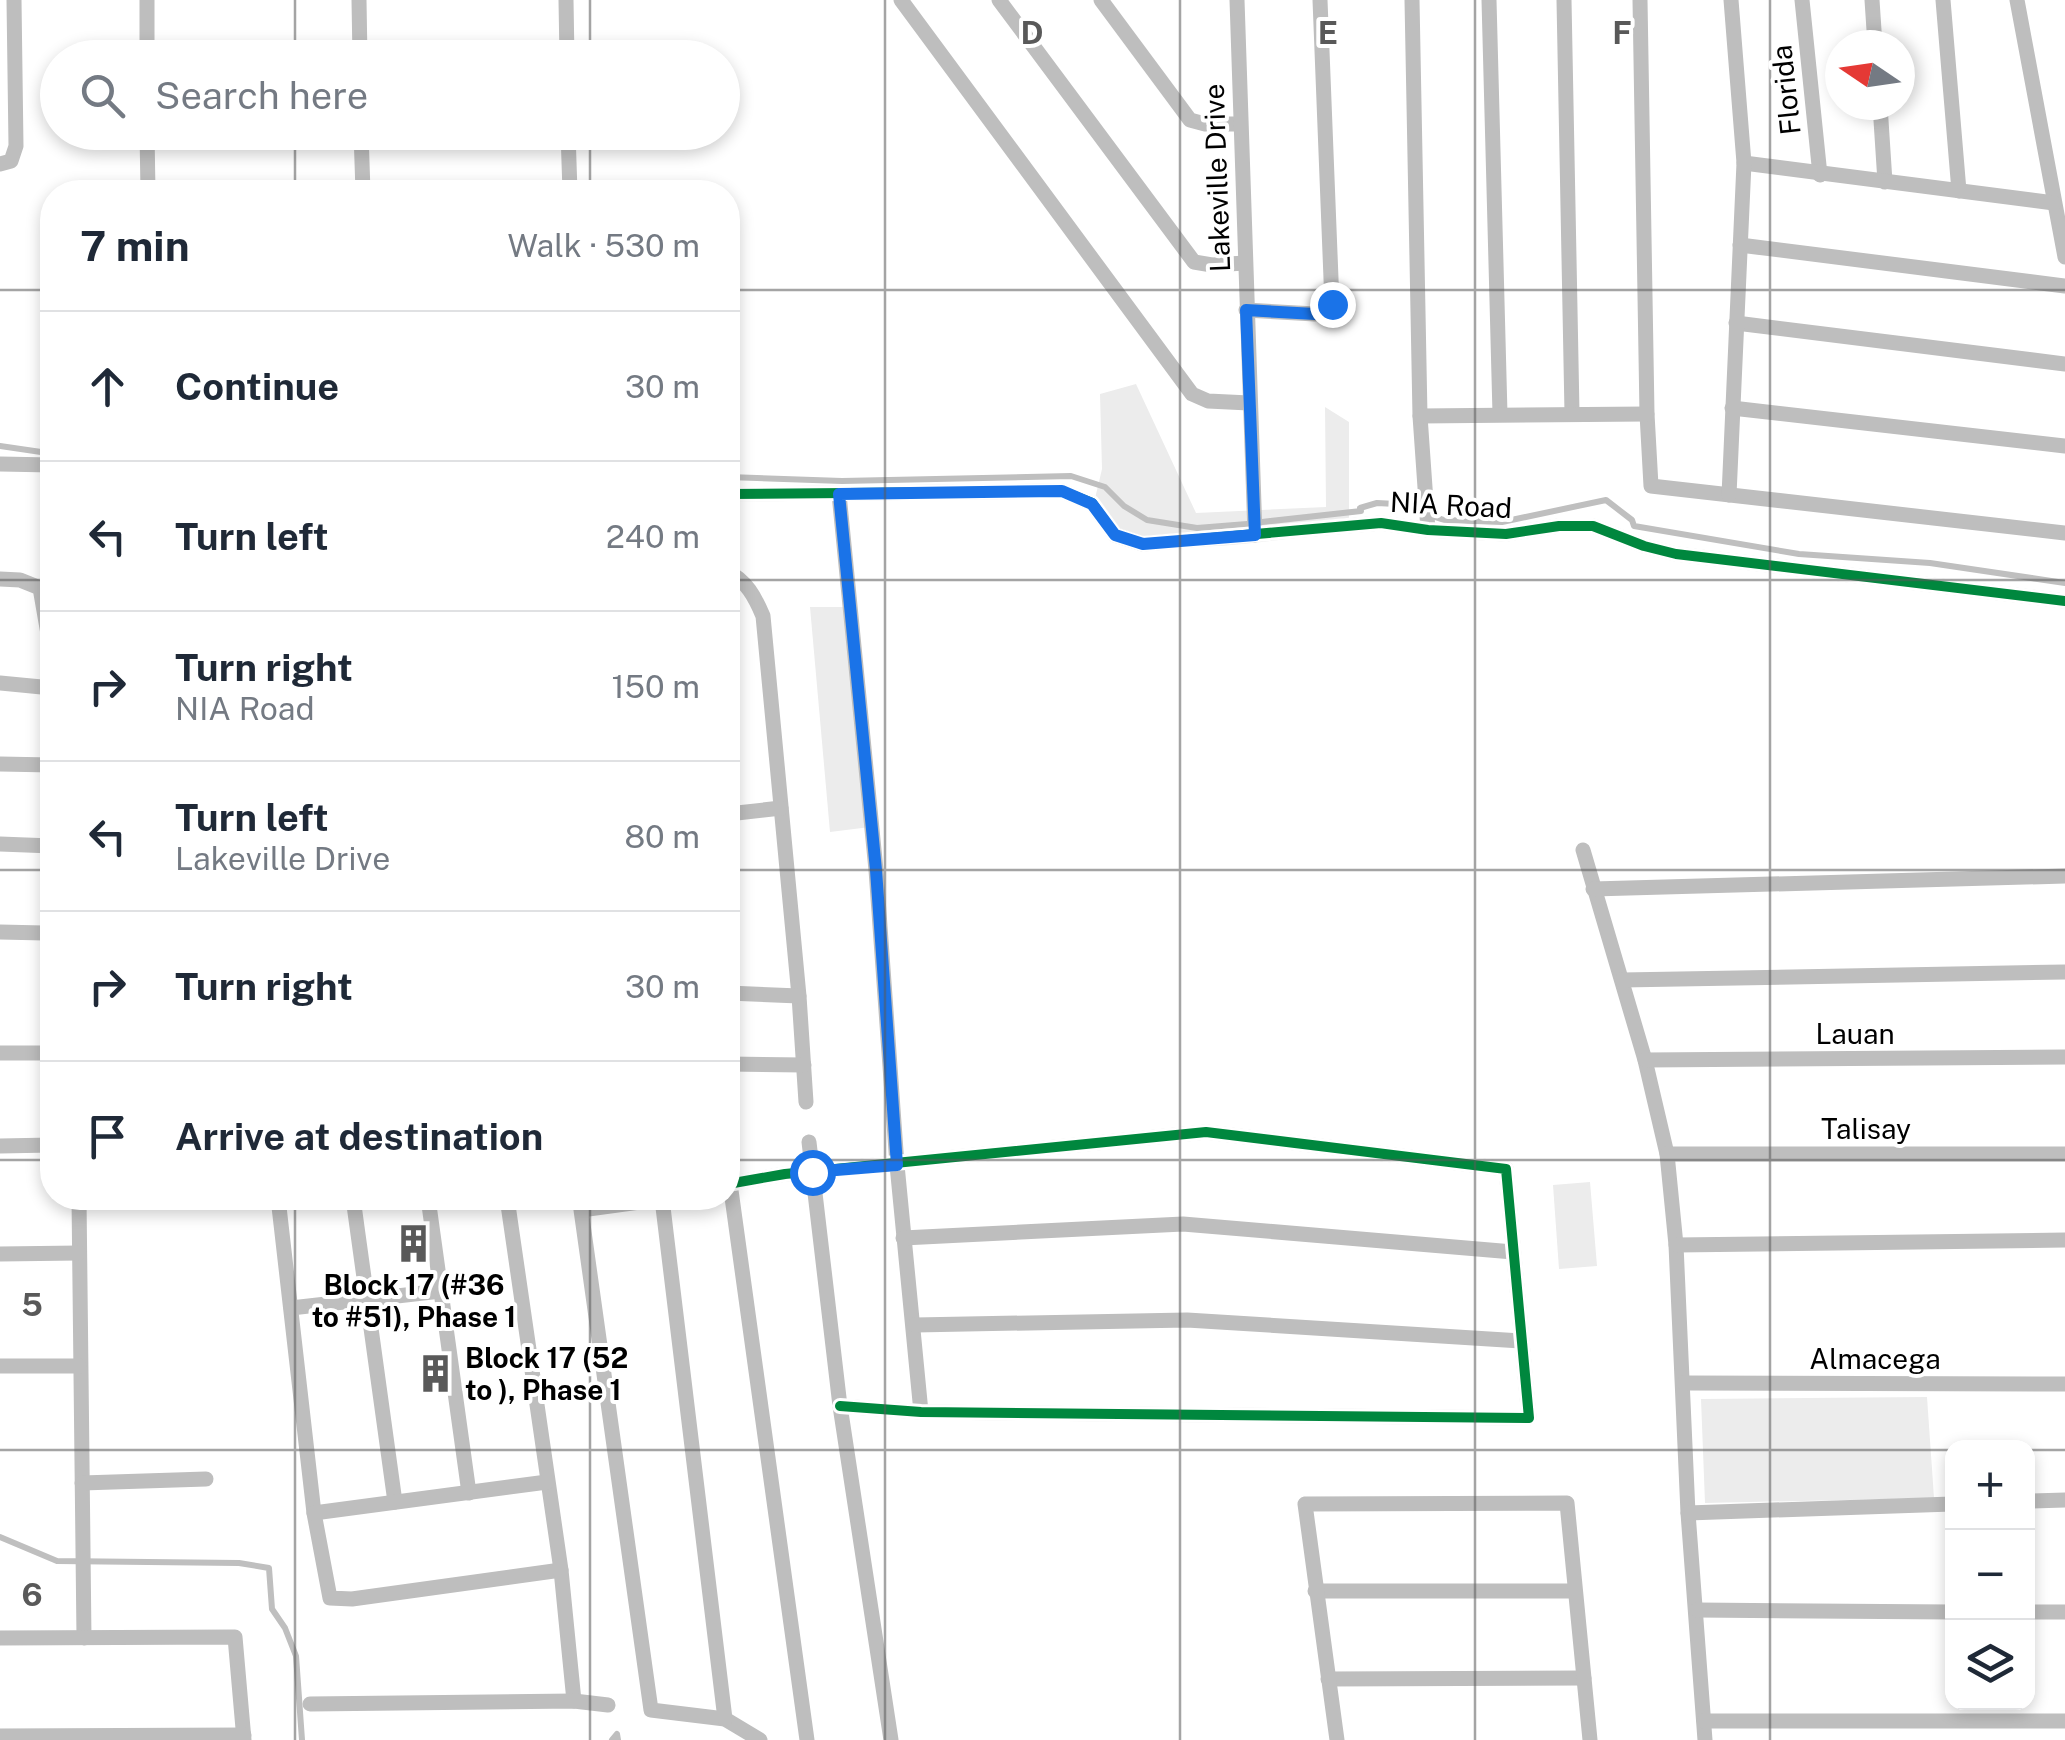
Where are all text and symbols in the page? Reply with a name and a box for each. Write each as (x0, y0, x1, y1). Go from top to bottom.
text: D (1020, 14, 1044, 51)
text: E (1318, 14, 1338, 51)
text: F (1612, 14, 1632, 51)
north arrow (1825, 30, 1915, 120)
search box (40, 40, 740, 150)
street label: Florida (1764, 43, 1807, 137)
icon: search (75, 68, 130, 123)
text: Search here (155, 73, 368, 118)
street label: Lakeville Drive (1197, 83, 1236, 273)
text: 7 min (80, 221, 190, 270)
text: Walk · 530 m (508, 227, 700, 264)
route end (1310, 282, 1356, 328)
icon: ahead (80, 359, 135, 414)
text: Continue (175, 364, 339, 409)
text: 30 m (625, 368, 700, 405)
street label: NIA Road (1389, 485, 1513, 524)
icon: left (80, 509, 135, 564)
text: Turn left (175, 514, 329, 559)
text: 240 m (606, 518, 700, 555)
text: Turn right (175, 645, 353, 690)
icon: right (80, 659, 135, 714)
text: 150 m (611, 668, 700, 705)
text: NIA Road (175, 690, 314, 727)
text: Turn left (175, 795, 329, 840)
icon: left (80, 809, 135, 864)
text: 80 m (624, 818, 700, 855)
text: Lakeville Drive (175, 840, 390, 877)
icon: right (80, 959, 135, 1014)
text: Turn right (175, 964, 353, 1009)
text: 30 m (625, 968, 700, 1005)
street label: Lauan (1815, 1017, 1895, 1050)
icon: arrive (80, 1109, 135, 1164)
street label: Talisay (1821, 1112, 1911, 1145)
text: Arrive at destination (175, 1114, 543, 1159)
route start (790, 1150, 836, 1196)
building icon: Block 17 (#36 to #51), Phase 1 (393, 1222, 435, 1264)
place label: Block 17 (#36 to #51), Phase 1 (312, 1268, 516, 1333)
text: 5 (21, 1286, 43, 1323)
place label: Block 17 (52 to ), Phase 1 (465, 1341, 628, 1406)
street label: Almacega (1809, 1342, 1941, 1375)
building icon: Block 17 (52 to ), Phase 1 (414, 1353, 456, 1395)
map controls (1945, 1440, 2035, 1710)
button: + (1945, 1440, 2035, 1530)
button: − (1945, 1530, 2035, 1620)
text: 6 (21, 1576, 43, 1613)
button: layers (1945, 1620, 2035, 1710)

